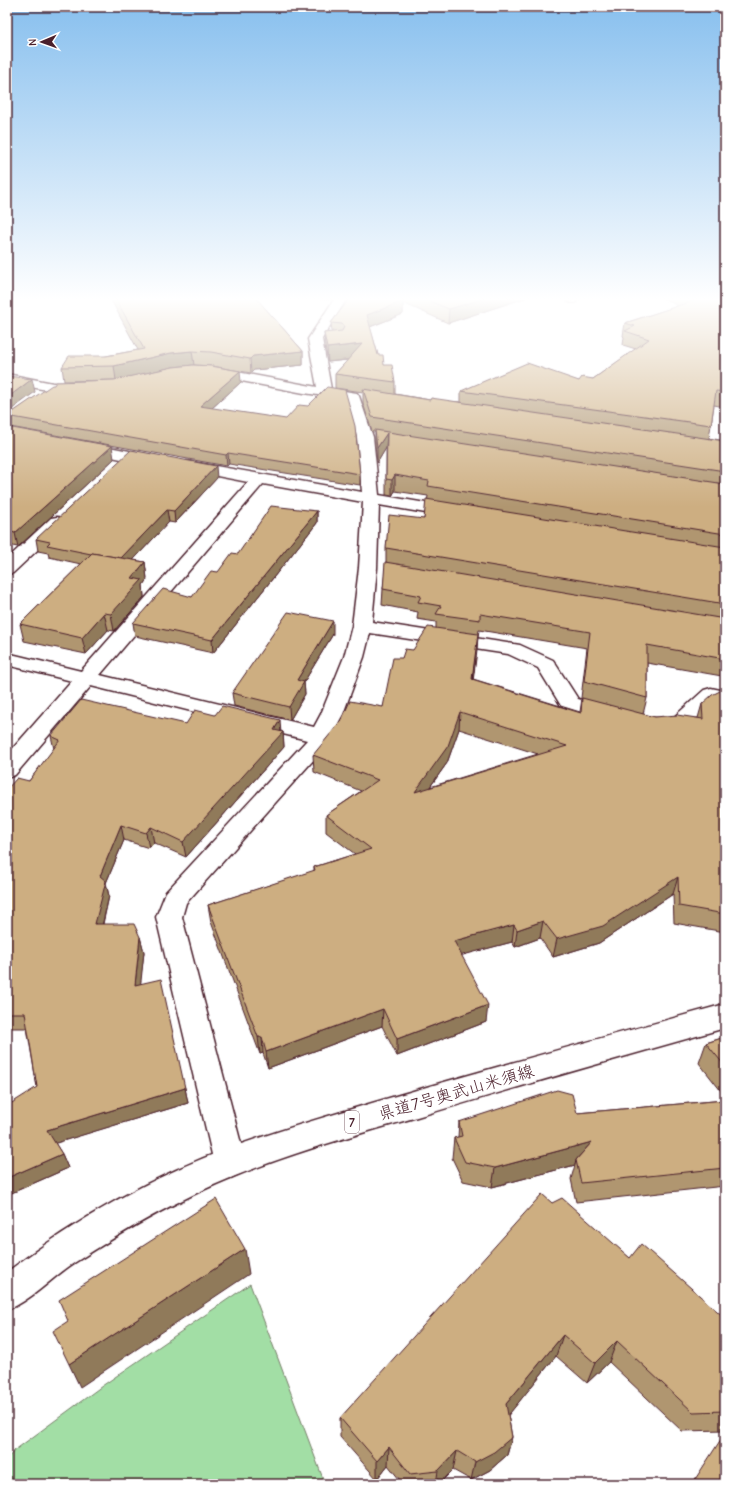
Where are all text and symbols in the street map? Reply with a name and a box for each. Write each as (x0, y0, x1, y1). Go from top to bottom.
north arrow (22, 22, 62, 62)
text: N (26, 39, 39, 46)
street label: 県道7号奥武山米須線 (376, 1061, 536, 1124)
road number: 7 (345, 1111, 359, 1133)

